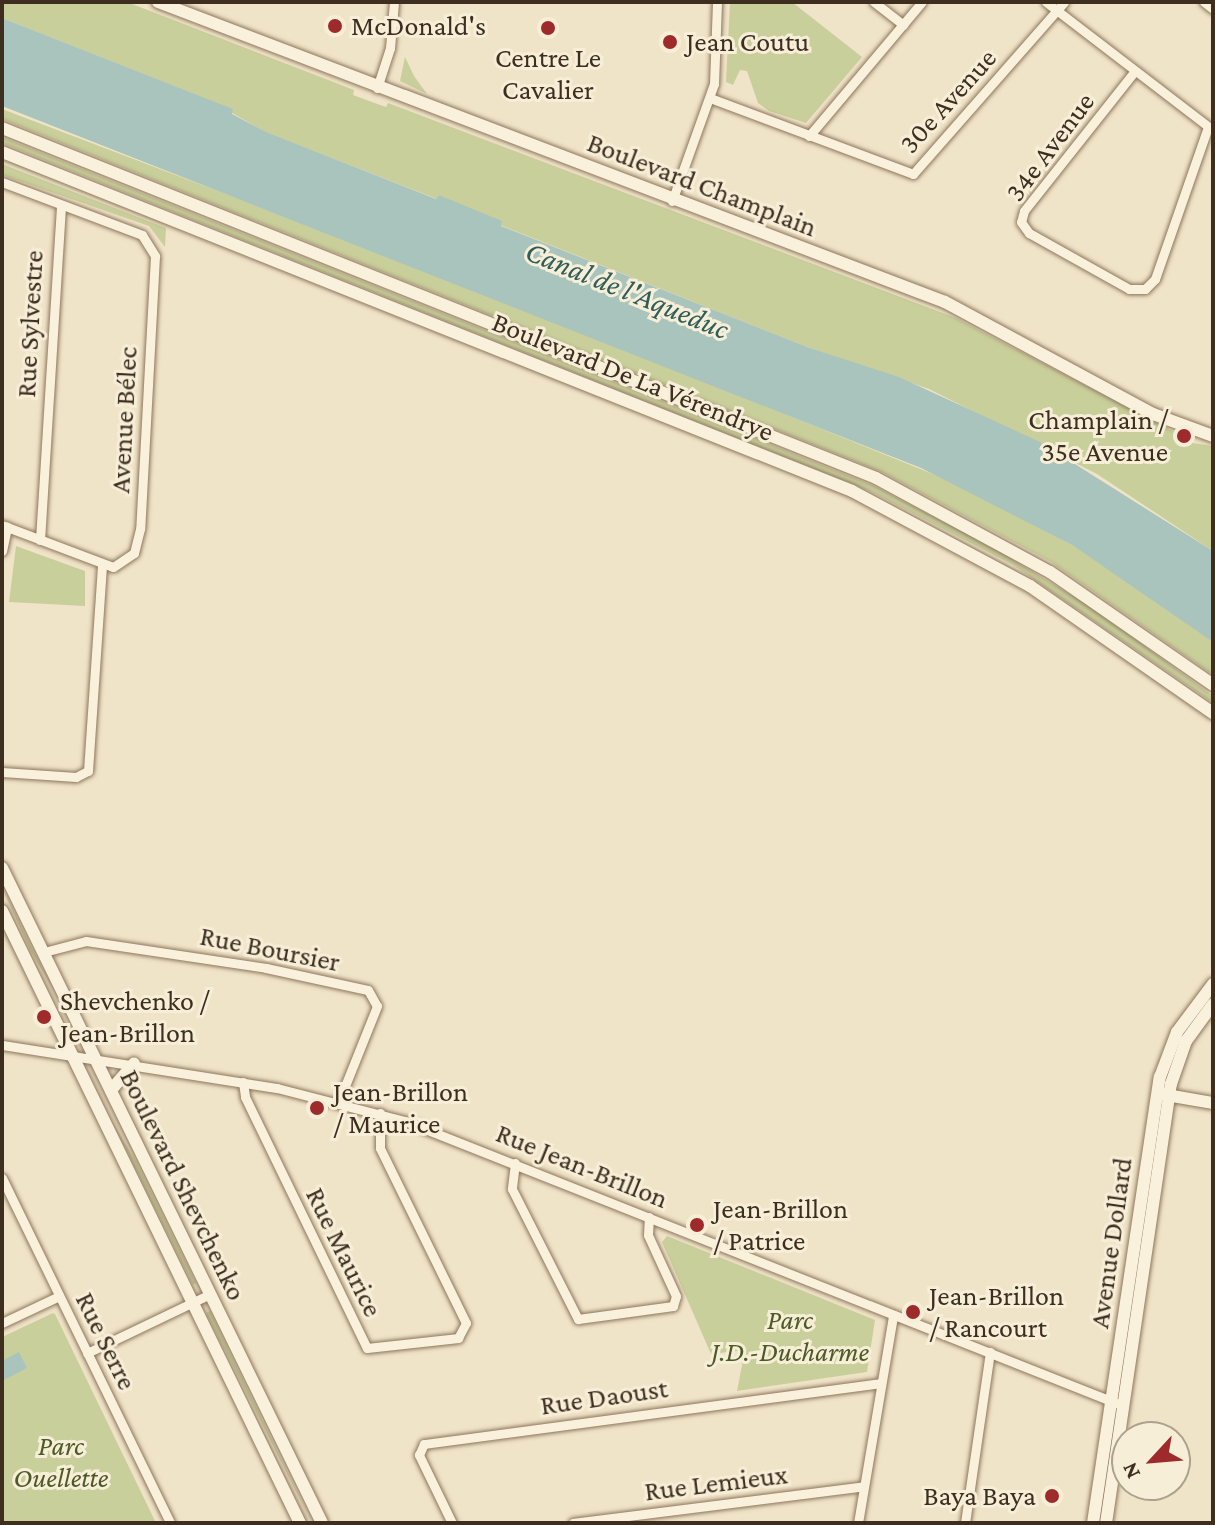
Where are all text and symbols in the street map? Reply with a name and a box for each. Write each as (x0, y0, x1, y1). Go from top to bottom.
place label: McDonald's (351, 9, 486, 43)
marker: McDonald's (326, 17, 344, 35)
marker: Centre Le Cavalier (539, 19, 557, 37)
place label: Jean Coutu (686, 25, 809, 59)
marker: Jean Coutu (661, 33, 679, 51)
place label: Centre Le Cavalier (495, 41, 601, 107)
street label: 30e Avenue (892, 42, 1004, 160)
street label: 34e Avenue (998, 86, 1102, 208)
street label: Boulevard Champlain (583, 126, 821, 244)
water label: Canal de l'Aqueduc (520, 233, 734, 347)
street label: Rue Sylvestre (9, 249, 51, 399)
street label: Boulevard De La Vérendrye (487, 305, 779, 449)
street label: Avenue Bélec (103, 346, 145, 494)
place label: Champlain / 35e Avenue (1028, 403, 1168, 469)
marker: Champlain / 35e Avenue (1175, 427, 1193, 445)
street label: Rue Boursier (197, 919, 343, 979)
place label: Shevchenko / Jean-Brillon (60, 984, 209, 1050)
marker: Shevchenko / Jean-Brillon (35, 1008, 53, 1026)
street label: Boulevard Shevchenko (113, 1064, 253, 1306)
place label: Jean-Brillon / Maurice (333, 1075, 468, 1141)
marker: Jean-Brillon / Maurice (308, 1099, 326, 1117)
street label: Rue Jean-Brillon (491, 1116, 673, 1216)
street label: Avenue Dollard (1082, 1155, 1140, 1331)
street label: Rue Maurice (298, 1182, 390, 1322)
place label: Jean-Brillon / Patrice (713, 1192, 848, 1258)
marker: Jean-Brillon / Patrice (688, 1216, 706, 1234)
place label: Jean-Brillon / Rancourt (929, 1279, 1064, 1345)
street label: Rue Serre (68, 1287, 144, 1395)
park label: Parc J.D.-Ducharme (711, 1303, 869, 1369)
marker: Jean-Brillon / Rancourt (904, 1303, 922, 1321)
street label: Rue Daoust (538, 1371, 670, 1423)
north arrow (1111, 1421, 1191, 1501)
park label: Parc Ouellette (14, 1429, 108, 1495)
street label: Rue Lemieux (642, 1458, 790, 1508)
text: N (1116, 1459, 1145, 1483)
place label: Baya Baya (923, 1479, 1036, 1513)
marker: Baya Baya (1043, 1487, 1061, 1505)

